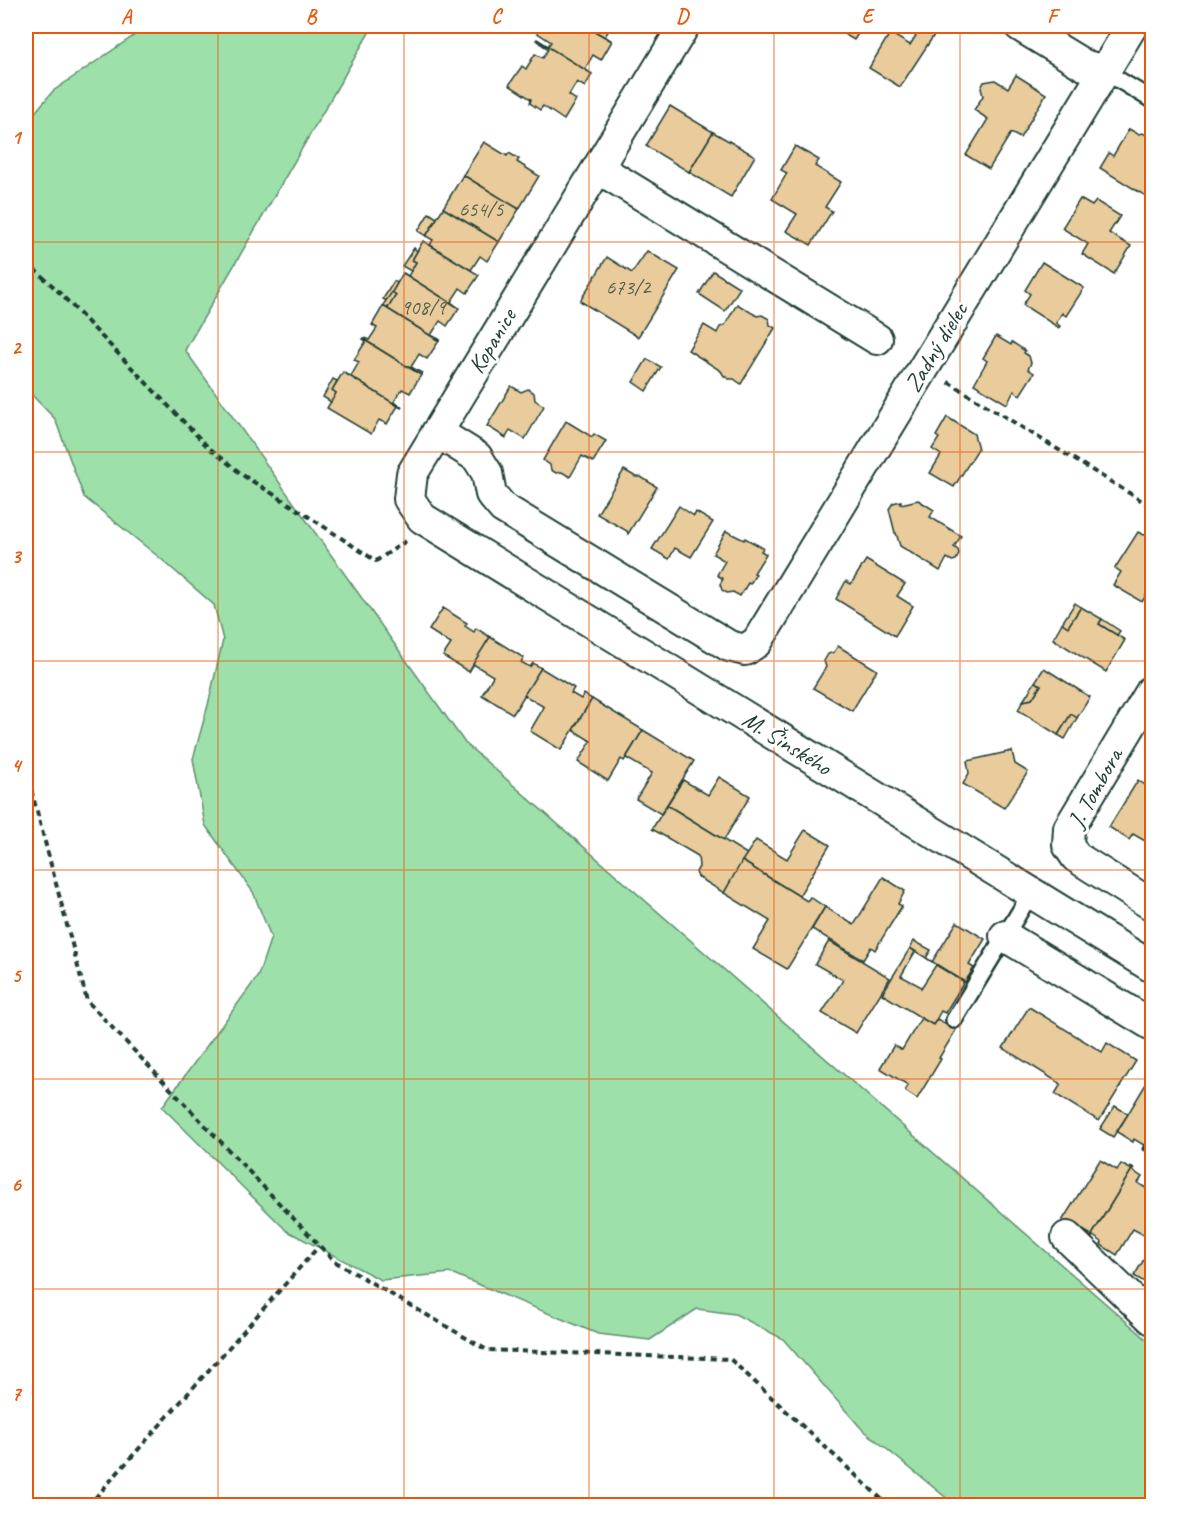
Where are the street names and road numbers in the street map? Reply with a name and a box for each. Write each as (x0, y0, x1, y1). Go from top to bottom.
street label: Zadný dielec (898, 296, 975, 397)
street label: Kopanice (461, 301, 524, 379)
street label: M. Šinského (737, 704, 838, 783)
street label: J. Tombora (1061, 741, 1130, 834)

